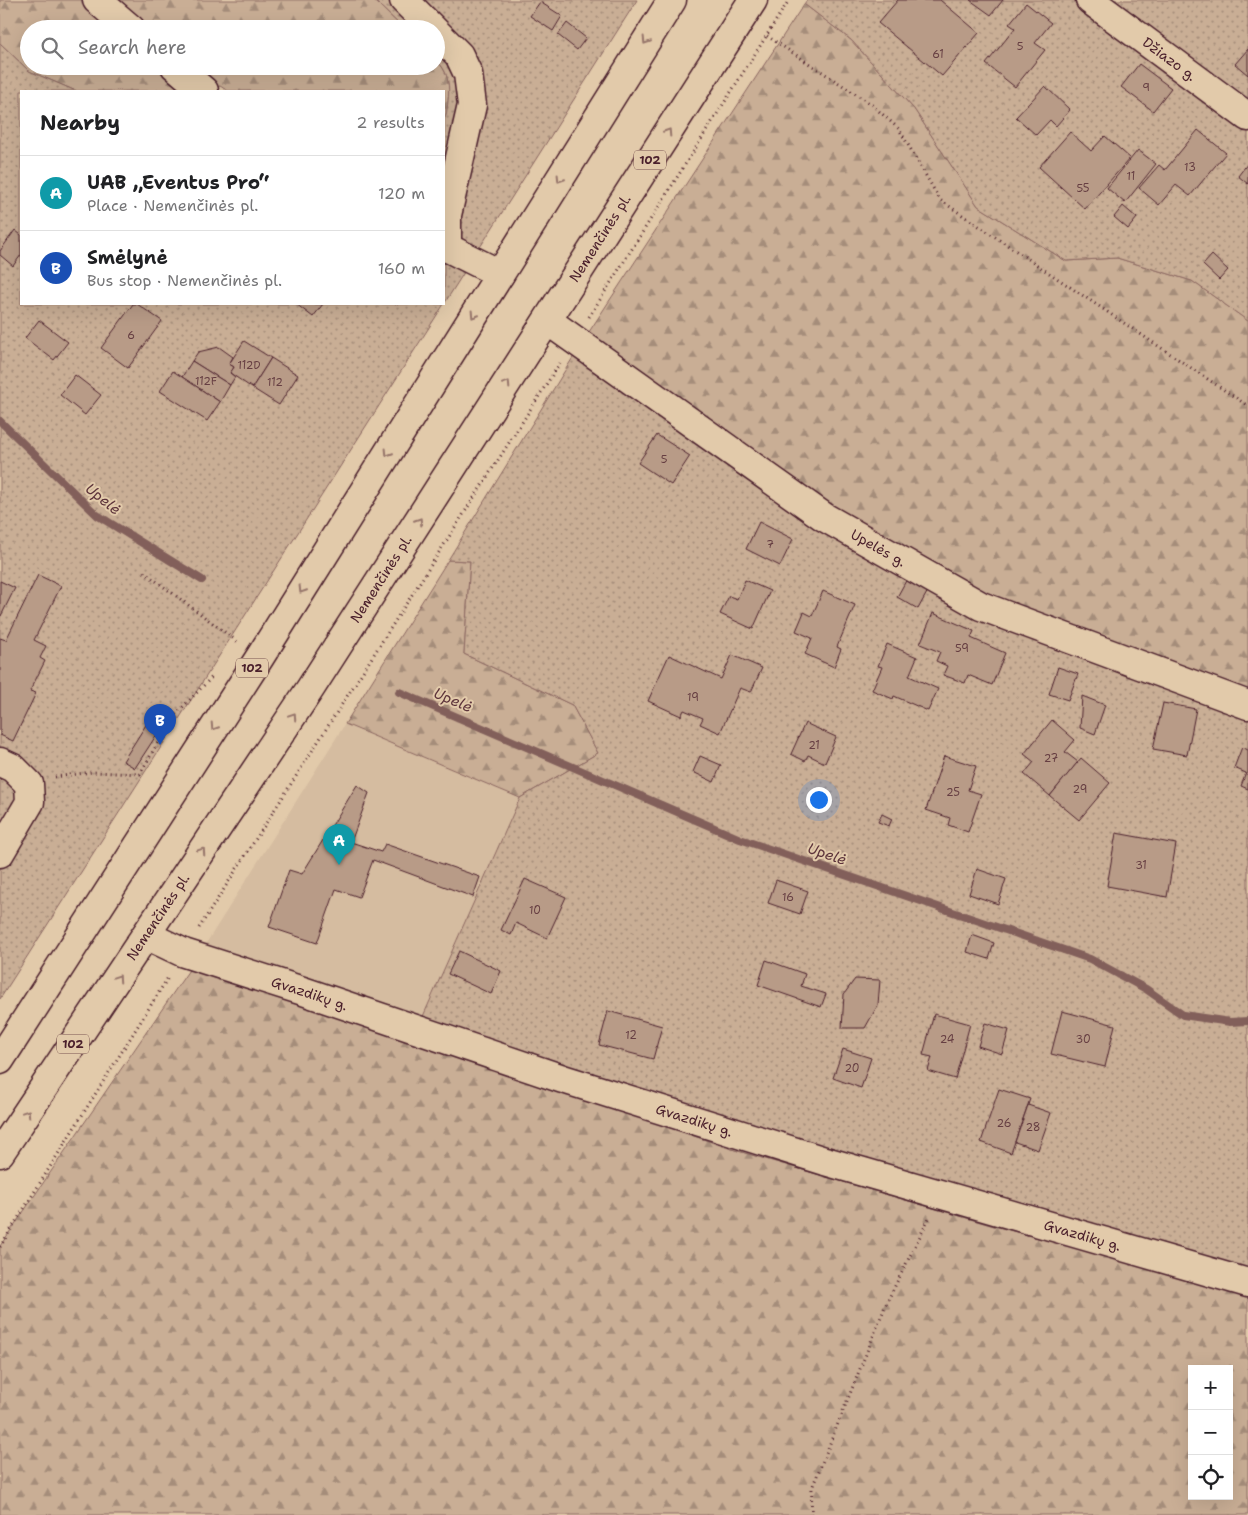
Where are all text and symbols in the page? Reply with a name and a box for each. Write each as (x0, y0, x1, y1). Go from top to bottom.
search box (20, 20, 445, 75)
street label: Džiazo g. (1139, 33, 1200, 85)
icon: search (38, 34, 66, 62)
text: Search here (78, 35, 187, 60)
one-way arrow (643, 36, 653, 45)
house number: 5 (1017, 39, 1024, 54)
house number: 61 (932, 47, 944, 62)
house number: 9 (1142, 80, 1150, 95)
text: Nearby (40, 109, 120, 137)
text: 2 results (356, 112, 425, 133)
one-way arrow (662, 129, 672, 138)
road number: 102 (634, 150, 666, 170)
house number: 13 (1184, 160, 1196, 175)
house number: 11 (1127, 169, 1135, 184)
text: UAB „Eventus Pro“ (87, 170, 269, 195)
one-way arrow (557, 173, 566, 182)
house number: 55 (1076, 181, 1090, 196)
text: A (50, 183, 62, 204)
text: 120 m (378, 183, 425, 204)
street label: Nemenčinės pl. (565, 191, 635, 285)
text: Place · Nemenčinės pl. (87, 195, 258, 216)
text: Smėlynė (87, 245, 168, 270)
text: B (51, 258, 61, 279)
text: 160 m (378, 258, 425, 279)
text: Bus stop · Nemenčinės pl. (87, 270, 282, 291)
one-way arrow (471, 309, 481, 318)
house number: 6 (127, 328, 135, 343)
house number: 112D (237, 358, 261, 373)
house number: 112F (195, 374, 217, 389)
house number: 112 (267, 375, 283, 390)
one-way arrow (501, 380, 510, 390)
one-way arrow (385, 447, 394, 456)
house number: 5 (661, 452, 668, 467)
water label: Upelė (81, 479, 125, 519)
one-way arrow (413, 517, 422, 526)
street label: Upelės g. (848, 525, 909, 571)
street label: Nemenčinės pl. (346, 532, 416, 626)
house number: 7 (766, 537, 774, 552)
one-way arrow (298, 585, 308, 594)
house number: 59 (955, 641, 969, 656)
road number: 102 (236, 658, 268, 678)
water label: Upelė (431, 683, 475, 717)
house number: 19 (687, 690, 699, 705)
pin: B (144, 704, 176, 745)
one-way arrow (286, 712, 296, 721)
one-way arrow (211, 722, 221, 731)
house number: 21 (808, 738, 820, 753)
house number: 27 (1044, 751, 1059, 766)
house number: 29 (1073, 782, 1087, 797)
house number: 25 (946, 785, 960, 800)
your location (806, 787, 832, 813)
pin: A (323, 824, 355, 865)
water label: Upelė (805, 838, 849, 870)
one-way arrow (196, 847, 206, 856)
house number: 31 (1135, 858, 1147, 873)
street label: Nemenčinės pl. (122, 870, 193, 964)
house number: 16 (782, 890, 794, 905)
house number: 10 (529, 903, 541, 918)
street label: Gvazdikų g. (269, 972, 350, 1015)
one-way arrow (112, 974, 121, 984)
house number: 12 (625, 1028, 637, 1043)
house number: 24 (940, 1032, 955, 1047)
house number: 30 (1075, 1032, 1091, 1047)
road number: 102 (57, 1034, 89, 1054)
house number: 20 (844, 1061, 860, 1076)
street label: Gvazdikų g. (654, 1100, 735, 1141)
one-way arrow (21, 1109, 30, 1119)
house number: 26 (997, 1116, 1011, 1131)
house number: 28 (1025, 1120, 1041, 1135)
street label: Gvazdikų g. (1042, 1216, 1123, 1255)
map controls (1188, 1365, 1233, 1500)
button: + (1188, 1365, 1233, 1410)
button: − (1188, 1410, 1233, 1455)
button: locate (1188, 1455, 1233, 1500)

